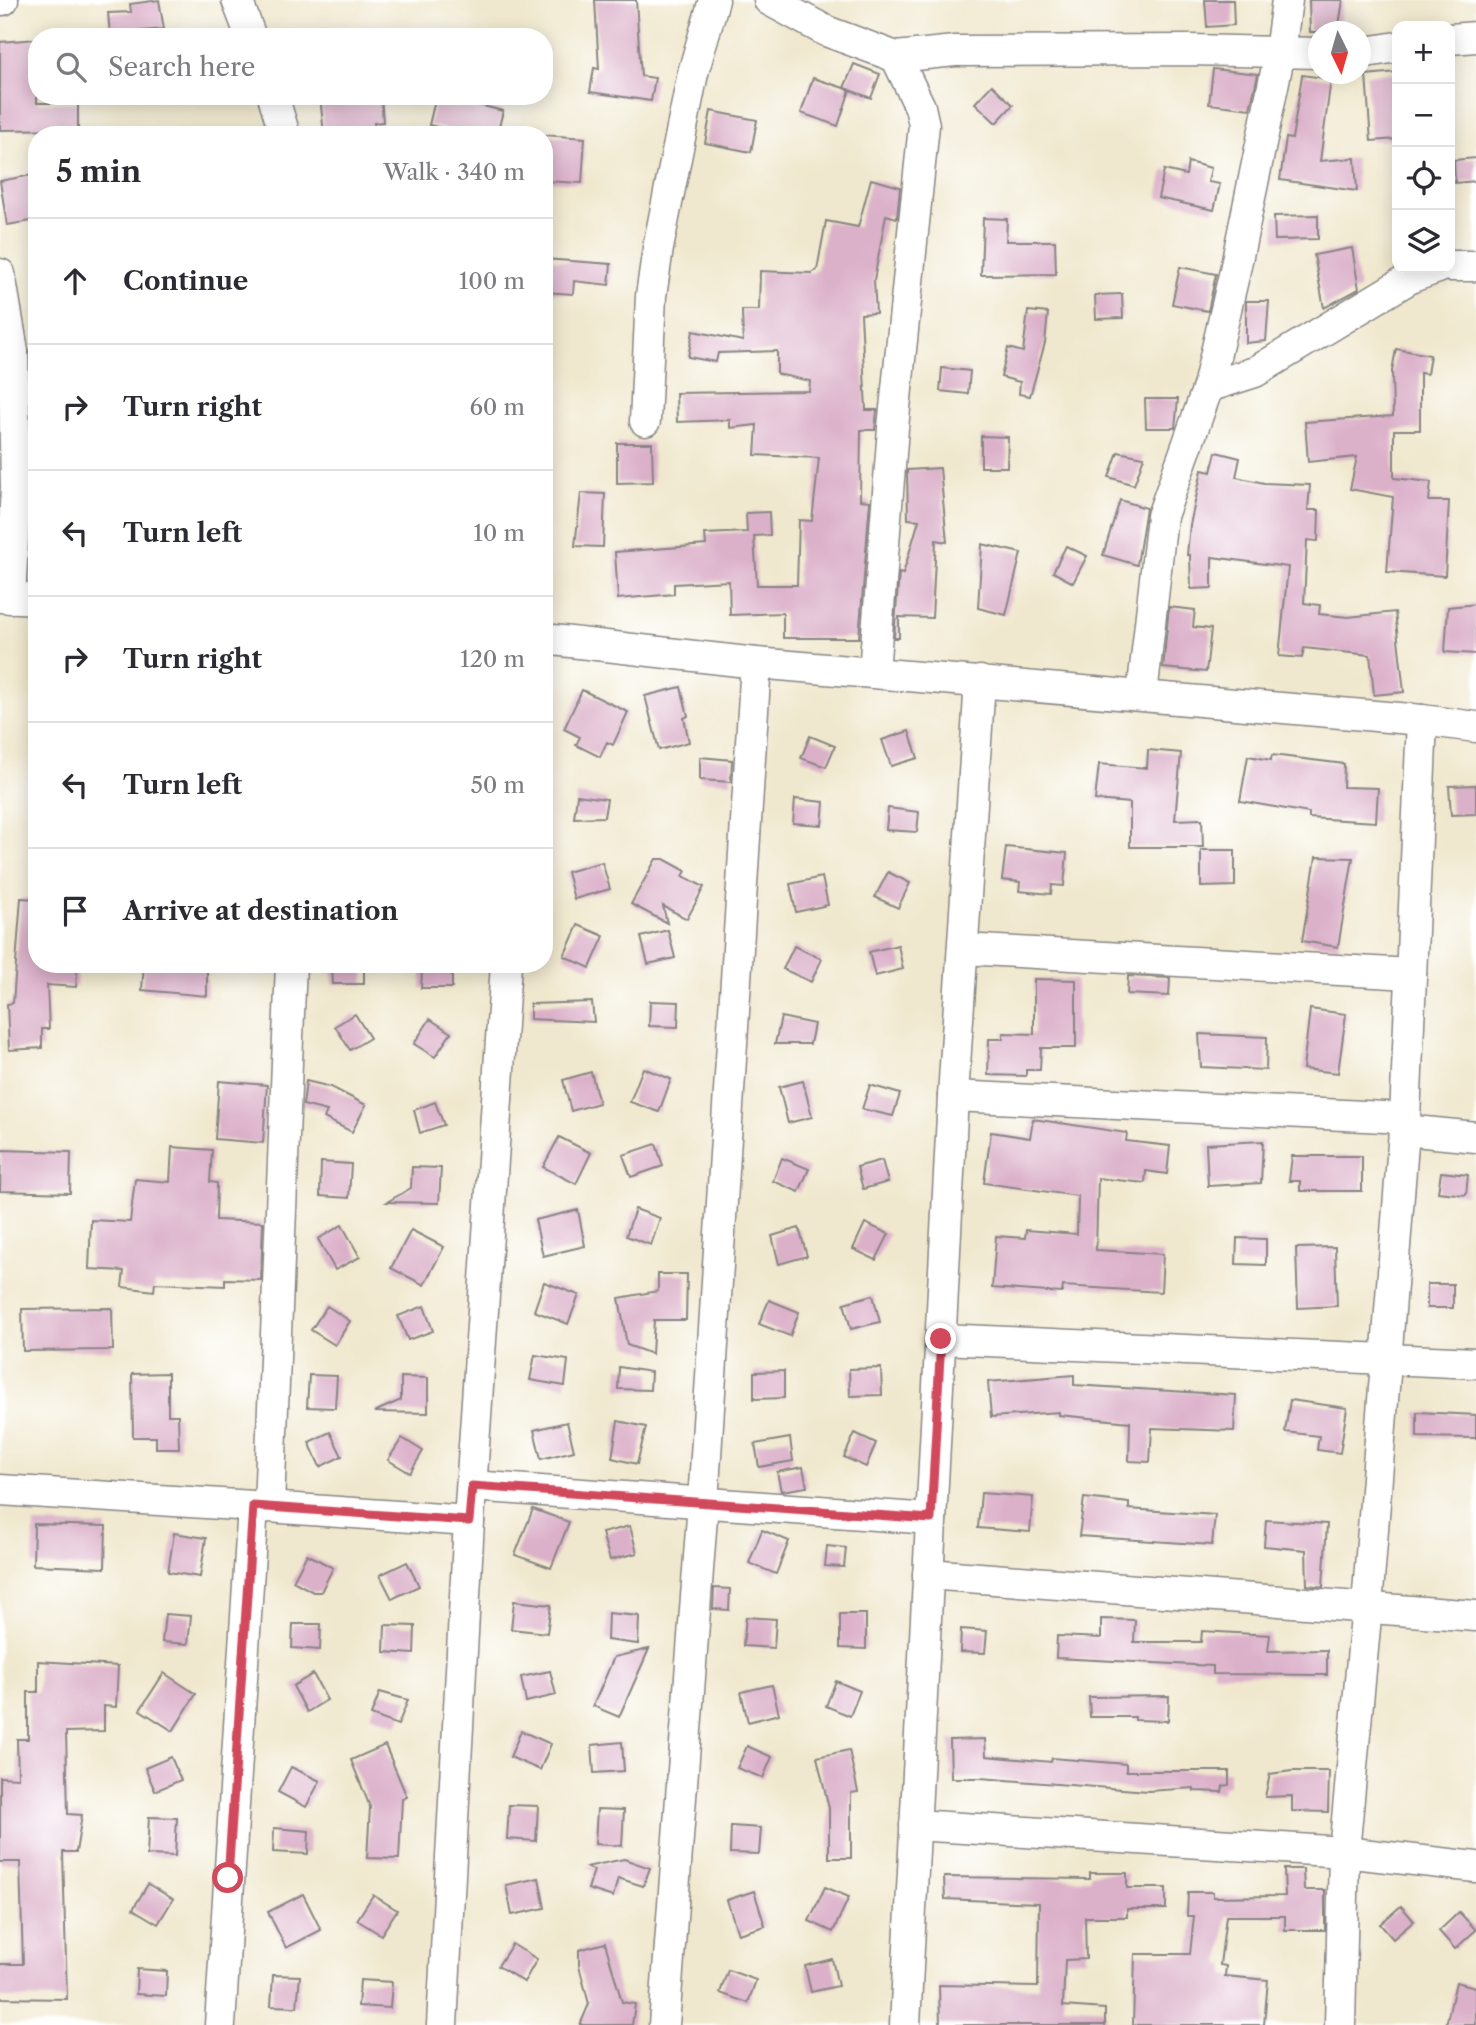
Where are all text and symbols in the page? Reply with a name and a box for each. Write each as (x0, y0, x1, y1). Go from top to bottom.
north arrow (1308, 21, 1371, 84)
map controls (1392, 21, 1455, 273)
button: + (1392, 21, 1455, 84)
search box (28, 28, 553, 105)
icon: search (52, 48, 90, 86)
text: Search here (108, 51, 255, 83)
button: − (1392, 84, 1455, 147)
button: locate (1392, 147, 1455, 210)
text: 5 min (56, 153, 141, 190)
text: Walk · 340 m (383, 158, 525, 186)
button: layers (1392, 210, 1455, 273)
icon: ahead (56, 262, 94, 300)
text: Continue (123, 265, 248, 297)
text: 100 m (459, 267, 525, 295)
icon: right (56, 388, 94, 426)
text: Turn right (123, 391, 262, 423)
text: 60 m (469, 393, 525, 421)
icon: left (56, 514, 94, 552)
text: Turn left (123, 517, 242, 549)
text: 10 m (473, 519, 525, 547)
icon: right (56, 640, 94, 678)
text: Turn right (123, 643, 262, 675)
text: 120 m (460, 645, 525, 673)
icon: left (56, 766, 94, 804)
text: Turn left (123, 769, 242, 801)
text: 50 m (470, 771, 525, 799)
icon: arrive (56, 892, 94, 930)
text: Arrive at destination (123, 895, 398, 927)
route end (925, 1323, 956, 1354)
route start (212, 1862, 243, 1893)

